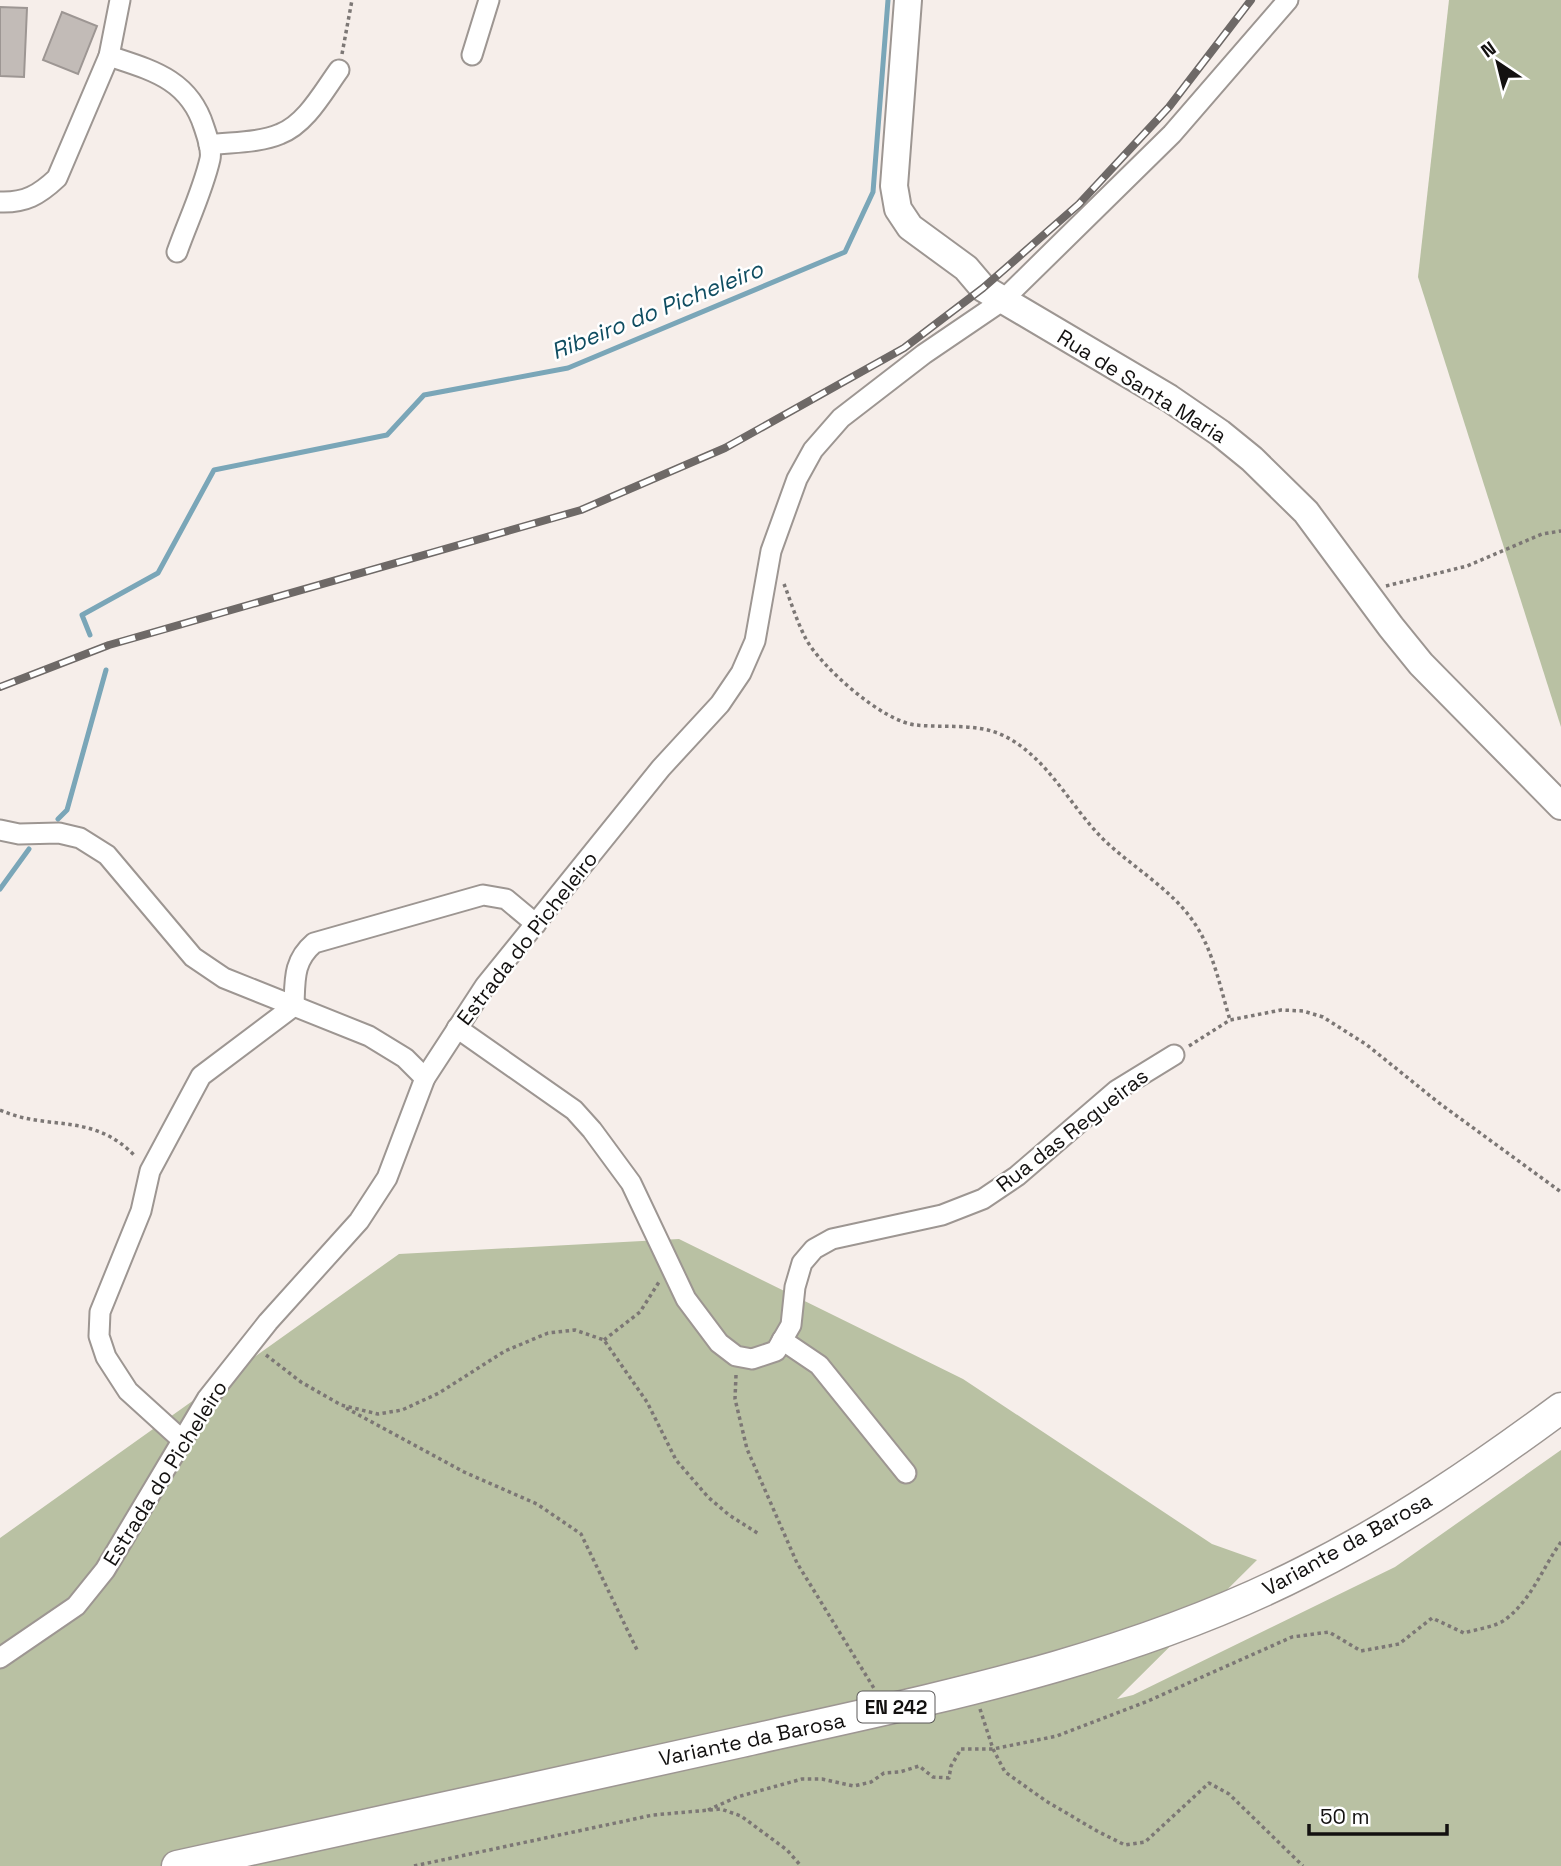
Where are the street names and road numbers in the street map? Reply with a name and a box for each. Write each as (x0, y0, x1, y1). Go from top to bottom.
street label: Rua de Santa Maria (1052, 323, 1232, 449)
street label: Estrada do Picheleiro (451, 846, 603, 1030)
street label: Rua das Regueiras (990, 1062, 1154, 1198)
street label: Estrada do Picheleiro (97, 1375, 233, 1571)
street label: Variante da Barosa (1258, 1486, 1436, 1602)
road number: EN 242 (858, 1692, 934, 1722)
street label: Variante da Barosa (656, 1706, 848, 1772)

